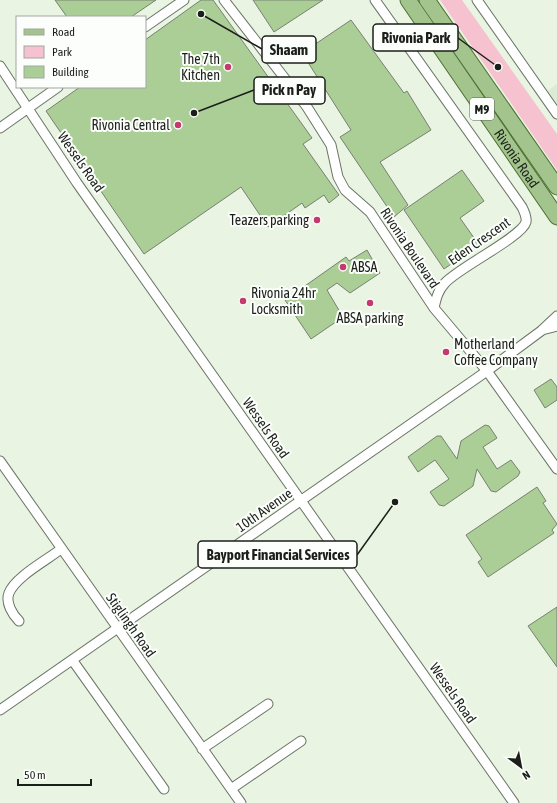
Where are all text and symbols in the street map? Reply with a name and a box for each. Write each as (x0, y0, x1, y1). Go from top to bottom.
legend (16, 16, 146, 88)
callout: Rivonia Park (373, 24, 458, 51)
text: Road (52, 25, 75, 39)
text: Rivonia Park (382, 29, 451, 46)
callout: Shaam (262, 36, 316, 63)
text: Shaam (270, 41, 308, 58)
text: Park (52, 45, 73, 59)
place label: The 7th Kitchen (181, 51, 220, 83)
marker: The 7th Kitchen (223, 62, 233, 72)
text: Building (52, 65, 90, 79)
callout: Pick n Pay (254, 77, 325, 104)
text: Pick n Pay (262, 81, 317, 98)
road number: M9 (470, 98, 494, 120)
place label: Rivonia Central (92, 117, 170, 133)
marker: Rivonia Central (173, 120, 183, 130)
street label: Rivonia Road (491, 126, 542, 191)
street label: Wessels Road (54, 129, 108, 195)
street label: Rivonia Boulevard (377, 205, 443, 291)
place label: Teazers parking (230, 212, 309, 228)
street label: Eden Crescent (445, 214, 513, 268)
marker: Teazers parking (312, 215, 322, 225)
place label: ABSA (351, 259, 377, 275)
marker: ABSA (338, 262, 348, 272)
place label: Rivonia 24hr Locksmith (251, 285, 317, 317)
marker: Rivonia 24hr Locksmith (238, 296, 248, 306)
marker: ABSA parking (365, 298, 375, 308)
place label: ABSA parking (336, 310, 404, 326)
place label: Motherland Coffee Company (454, 336, 538, 368)
marker: Motherland Coffee Company (441, 347, 451, 357)
street label: Wessels Road (239, 395, 293, 461)
street label: 10th Avenue (233, 485, 295, 535)
callout: Bayport Financial Services (198, 541, 357, 568)
text: Bayport Financial Services (207, 546, 350, 563)
street label: Stiglingh Road (103, 590, 159, 660)
street label: Wessels Road (426, 660, 480, 726)
north arrow (501, 747, 541, 787)
scale bar (18, 761, 91, 787)
text: 50 m (24, 768, 46, 782)
text: N (520, 769, 532, 782)

